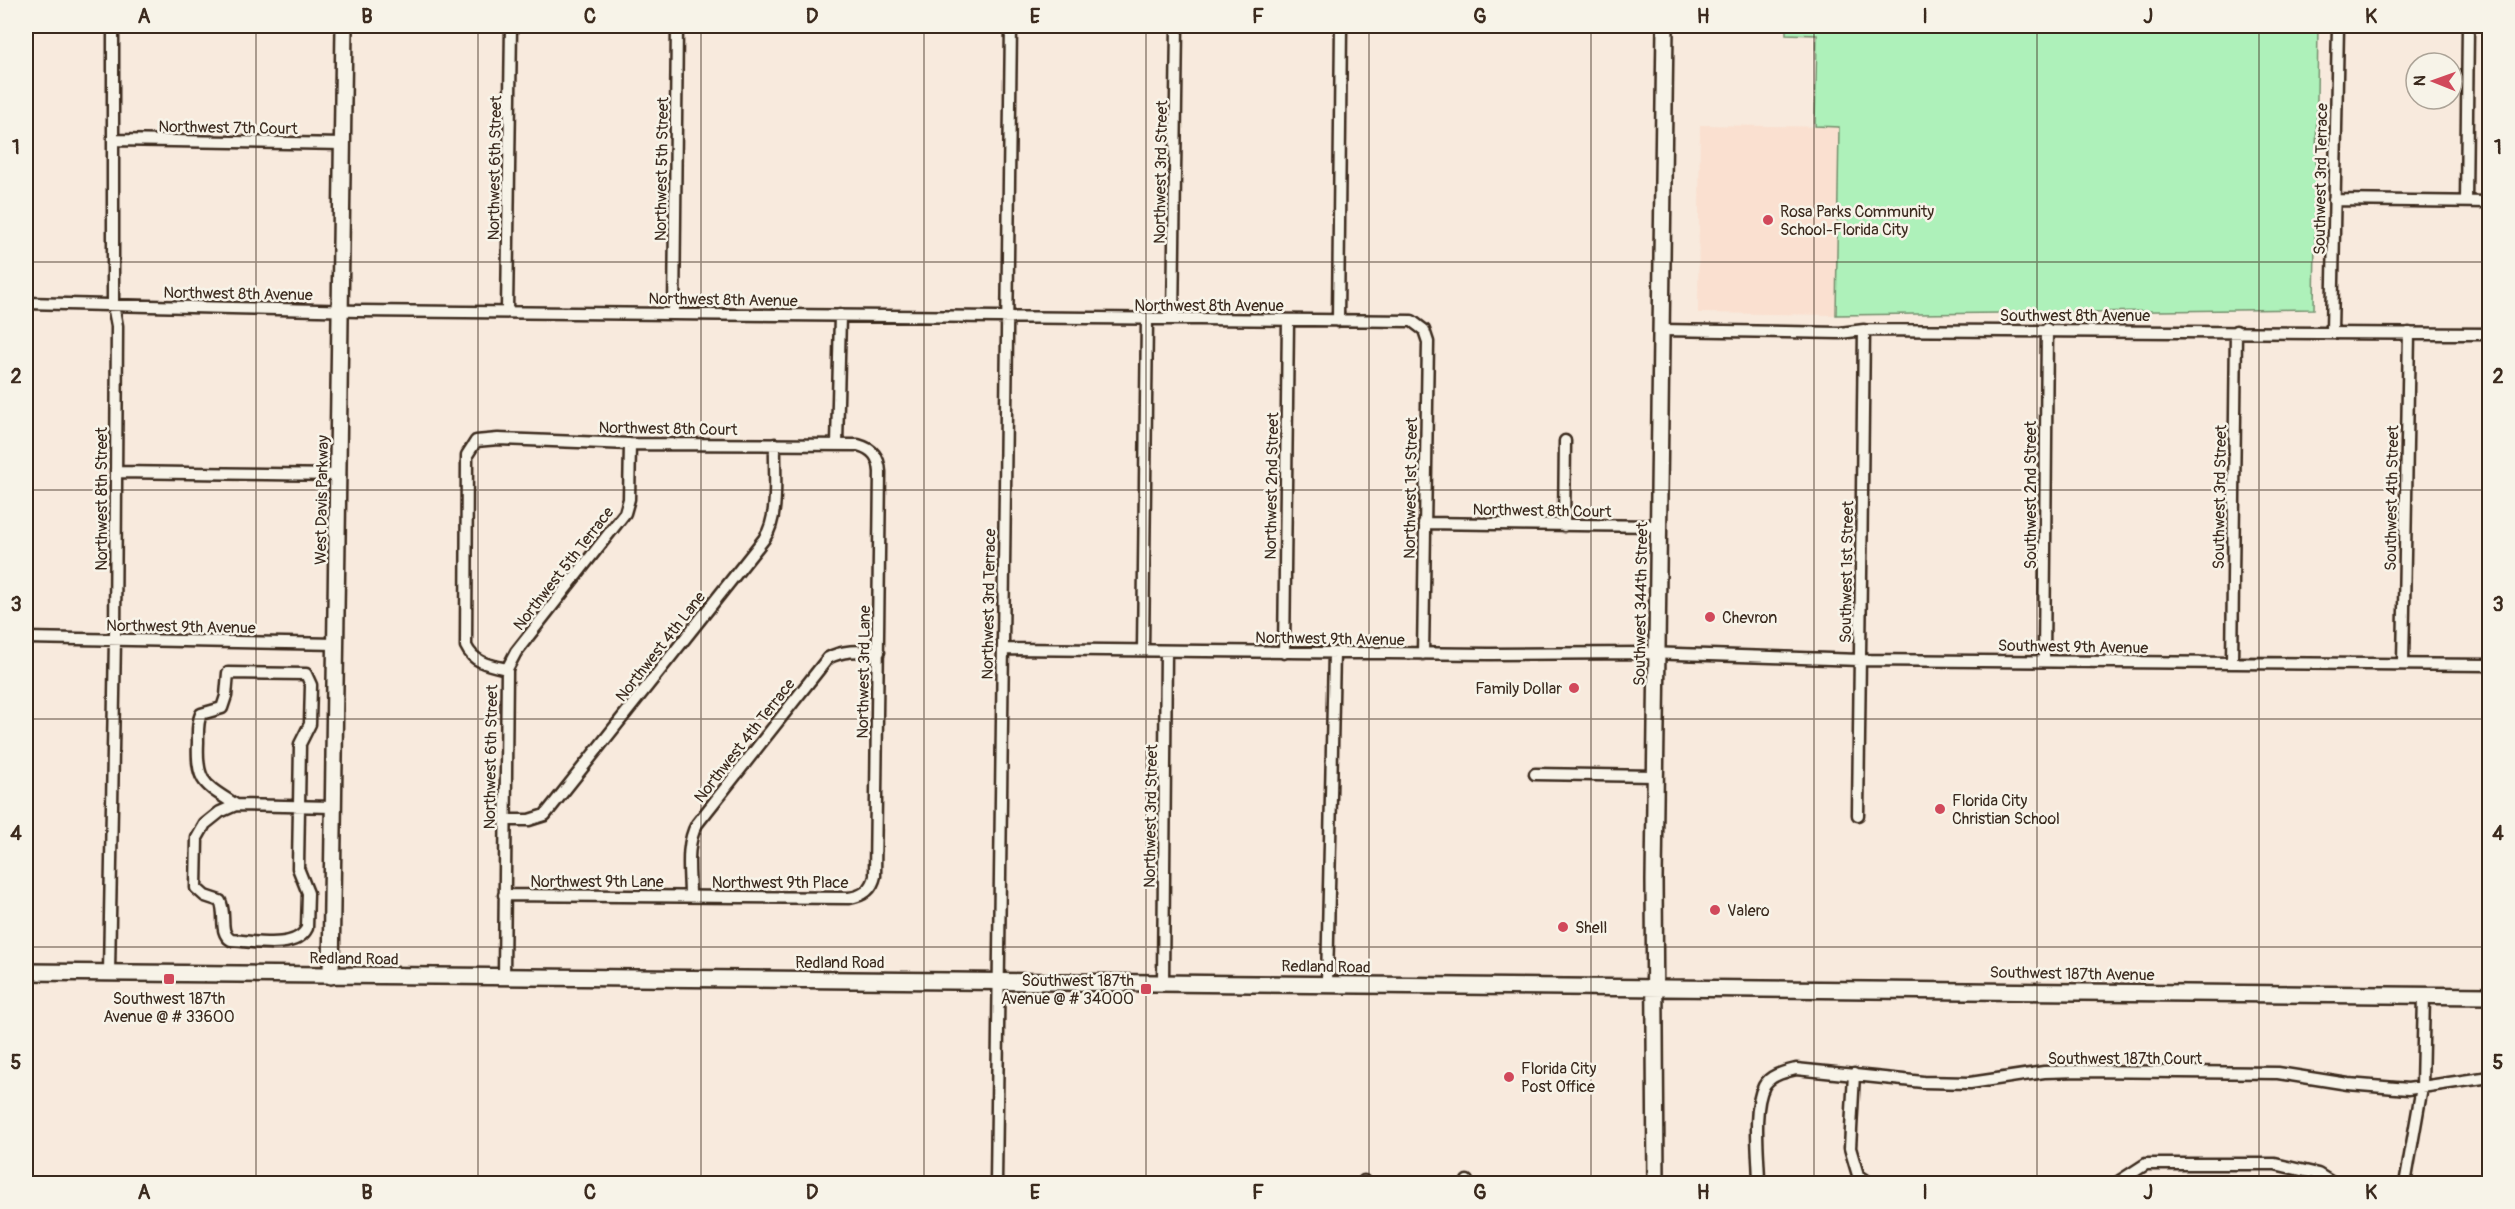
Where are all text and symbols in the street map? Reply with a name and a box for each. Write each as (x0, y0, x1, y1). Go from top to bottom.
text: A (138, 4, 151, 29)
text: B (361, 4, 373, 29)
text: C (584, 4, 596, 29)
text: D (806, 4, 819, 29)
text: E (1030, 4, 1041, 29)
text: F (1252, 4, 1264, 29)
text: G (1473, 4, 1487, 29)
text: H (1697, 4, 1710, 29)
text: I (1922, 4, 1928, 29)
text: J (2143, 4, 2153, 29)
text: K (2365, 4, 2377, 29)
north arrow (2404, 51, 2464, 111)
text: N (2410, 75, 2430, 86)
street label: Northwest 6th Street (484, 95, 506, 241)
street label: Northwest 5th Street (651, 96, 673, 241)
street label: Northwest 3rd Street (1150, 99, 1172, 244)
street label: Southwest 3rd Terrace (2310, 103, 2332, 255)
street label: Northwest 7th Court (158, 117, 298, 139)
text: 1 (12, 135, 20, 160)
text: 1 (2494, 135, 2502, 160)
place label: Rosa Parks Community School-Florida City (1780, 202, 1934, 240)
marker: Rosa Parks Community School-Florida City (1761, 213, 1775, 227)
street label: Northwest 8th Avenue (163, 283, 313, 305)
street label: Northwest 8th Avenue (648, 289, 798, 311)
street label: Northwest 8th Avenue (1134, 296, 1284, 316)
street label: Southwest 8th Avenue (2000, 306, 2150, 326)
text: 2 (10, 364, 22, 389)
text: 2 (2492, 364, 2504, 389)
street label: Northwest 2nd Street (1261, 412, 1283, 560)
street label: Northwest 1st Street (1400, 417, 1422, 559)
street label: Northwest 8th Court (598, 418, 738, 440)
street label: Southwest 2nd Street (2021, 420, 2041, 569)
street label: Southwest 3rd Street (2209, 424, 2231, 570)
street label: Southwest 4th Street (2381, 424, 2403, 571)
street label: Northwest 8th Street (92, 427, 112, 571)
street label: West Davis Parkway (311, 435, 333, 565)
street label: Northwest 8th Court (1472, 500, 1612, 522)
street label: Southwest 1st Street (1836, 500, 1858, 643)
street label: Northwest 5th Terrace (509, 503, 618, 635)
street label: Southwest 344th Street (1630, 521, 1652, 686)
street label: Northwest 3rd Terrace (978, 528, 1000, 680)
street label: Northwest 4th Lane (612, 587, 710, 706)
text: 3 (10, 592, 22, 617)
text: 3 (2492, 592, 2504, 617)
street label: Northwest 3rd Lane (853, 605, 875, 739)
place label: Chevron (1722, 608, 1777, 628)
marker: Chevron (1703, 610, 1717, 624)
street label: Northwest 9th Avenue (106, 616, 256, 638)
street label: Northwest 9th Avenue (1255, 628, 1405, 650)
street label: Southwest 9th Avenue (1998, 636, 2149, 658)
street label: Northwest 4th Terrace (690, 674, 800, 807)
place label: Family Dollar (1475, 679, 1562, 699)
marker: Family Dollar (1567, 681, 1581, 695)
street label: Northwest 6th Street (480, 684, 502, 830)
street label: Northwest 3rd Street (1140, 743, 1162, 888)
place label: Florida City Christian School (1952, 791, 2060, 829)
marker: Florida City Christian School (1933, 802, 1947, 816)
text: 4 (10, 821, 22, 846)
text: 4 (2492, 821, 2504, 846)
street label: Northwest 9th Lane (530, 872, 664, 892)
street label: Northwest 9th Place (712, 873, 848, 893)
place label: Valero (1727, 901, 1770, 921)
marker: Valero (1708, 903, 1722, 917)
place label: Shell (1575, 918, 1607, 938)
marker: Shell (1556, 920, 1570, 934)
street label: Redland Road (309, 948, 399, 970)
street label: Redland Road (795, 953, 885, 973)
street label: Redland Road (1281, 956, 1371, 978)
street label: Southwest 187th Avenue (1989, 963, 2155, 985)
place label: Southwest 187th Avenue @ # 34000 (1001, 971, 1134, 1009)
marker: Southwest 187th Avenue @ # 33600 (162, 972, 176, 986)
marker: Southwest 187th Avenue @ # 34000 (1139, 982, 1153, 996)
place label: Southwest 187th Avenue @ # 33600 (103, 989, 235, 1027)
street label: Southwest 187th Court (2048, 1049, 2203, 1069)
text: 5 (11, 1050, 22, 1075)
text: 5 (2493, 1050, 2504, 1075)
place label: Florida City Post Office (1521, 1059, 1597, 1097)
marker: Florida City Post Office (1502, 1070, 1516, 1084)
text: A (138, 1180, 151, 1205)
text: B (361, 1180, 373, 1205)
text: C (584, 1180, 596, 1205)
text: D (806, 1180, 819, 1205)
text: E (1030, 1180, 1041, 1205)
text: F (1252, 1180, 1264, 1205)
text: G (1473, 1180, 1487, 1205)
text: H (1697, 1180, 1710, 1205)
text: I (1922, 1180, 1928, 1205)
text: J (2143, 1180, 2153, 1205)
text: K (2365, 1180, 2377, 1205)

